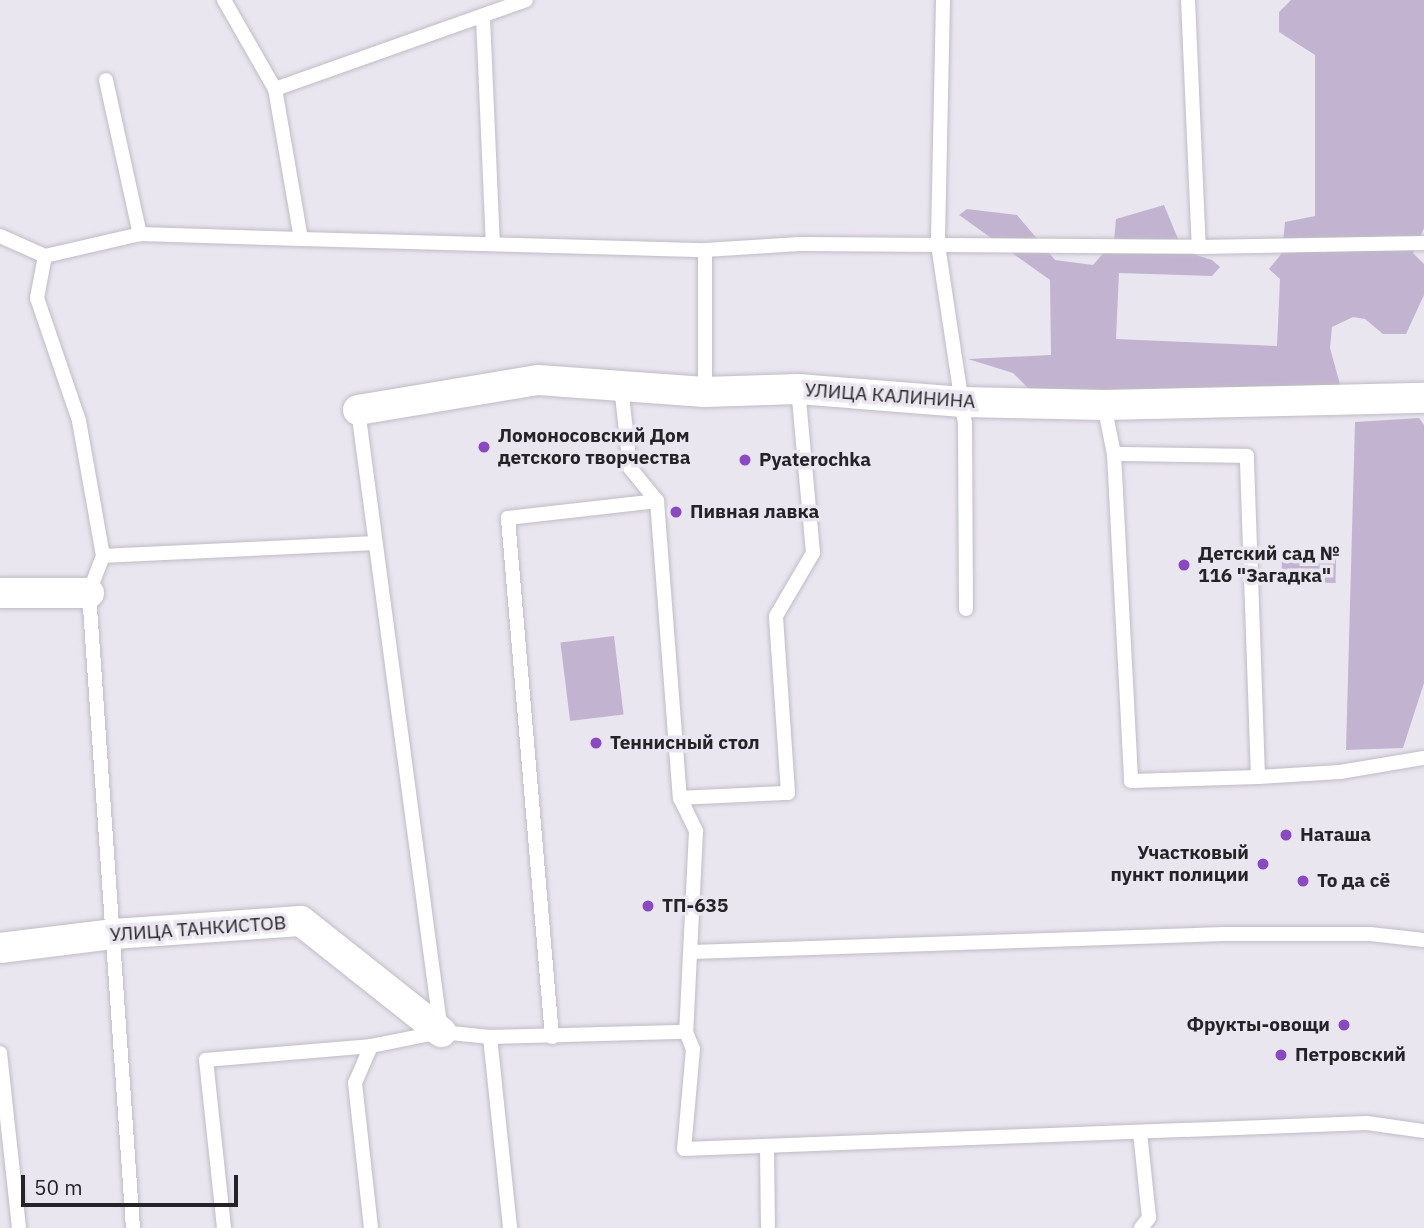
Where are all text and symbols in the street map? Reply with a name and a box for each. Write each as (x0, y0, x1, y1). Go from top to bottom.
street label: УЛИЦА КАЛИНИНА (804, 379, 976, 413)
place label: Ломоносовский Дом детского творчества (498, 425, 691, 469)
marker: Ломоносовский Дом детского творчества (476, 439, 492, 455)
place label: Pyaterochka (759, 449, 871, 471)
marker: Pyaterochka (737, 452, 753, 468)
place label: Пивная лавка (690, 501, 819, 523)
marker: Пивная лавка (668, 504, 684, 520)
place label: Детский сад № 116 "Загадка" (1198, 543, 1340, 587)
marker: Детский сад № 116 "Загадка" (1176, 557, 1192, 573)
place label: Теннисный стол (610, 732, 760, 754)
marker: Теннисный стол (588, 735, 604, 751)
place label: Наташа (1300, 824, 1371, 846)
marker: Наташа (1278, 827, 1294, 843)
place label: Участковый пункт полиции (1110, 842, 1249, 886)
marker: Участковый пункт полиции (1255, 856, 1271, 872)
place label: То да сё (1317, 870, 1390, 892)
marker: То да сё (1295, 873, 1311, 889)
place label: ТП-635 (662, 895, 728, 917)
marker: ТП-635 (640, 898, 656, 914)
street label: УЛИЦА ТАНКИСТОВ (109, 911, 287, 947)
place label: Фрукты-овощи (1187, 1014, 1330, 1036)
marker: Фрукты-овощи (1336, 1017, 1352, 1033)
place label: Петровский (1295, 1044, 1406, 1066)
marker: Петровский (1273, 1047, 1289, 1063)
scale bar (24, 1162, 242, 1206)
text: 50 m (34, 1173, 83, 1201)

